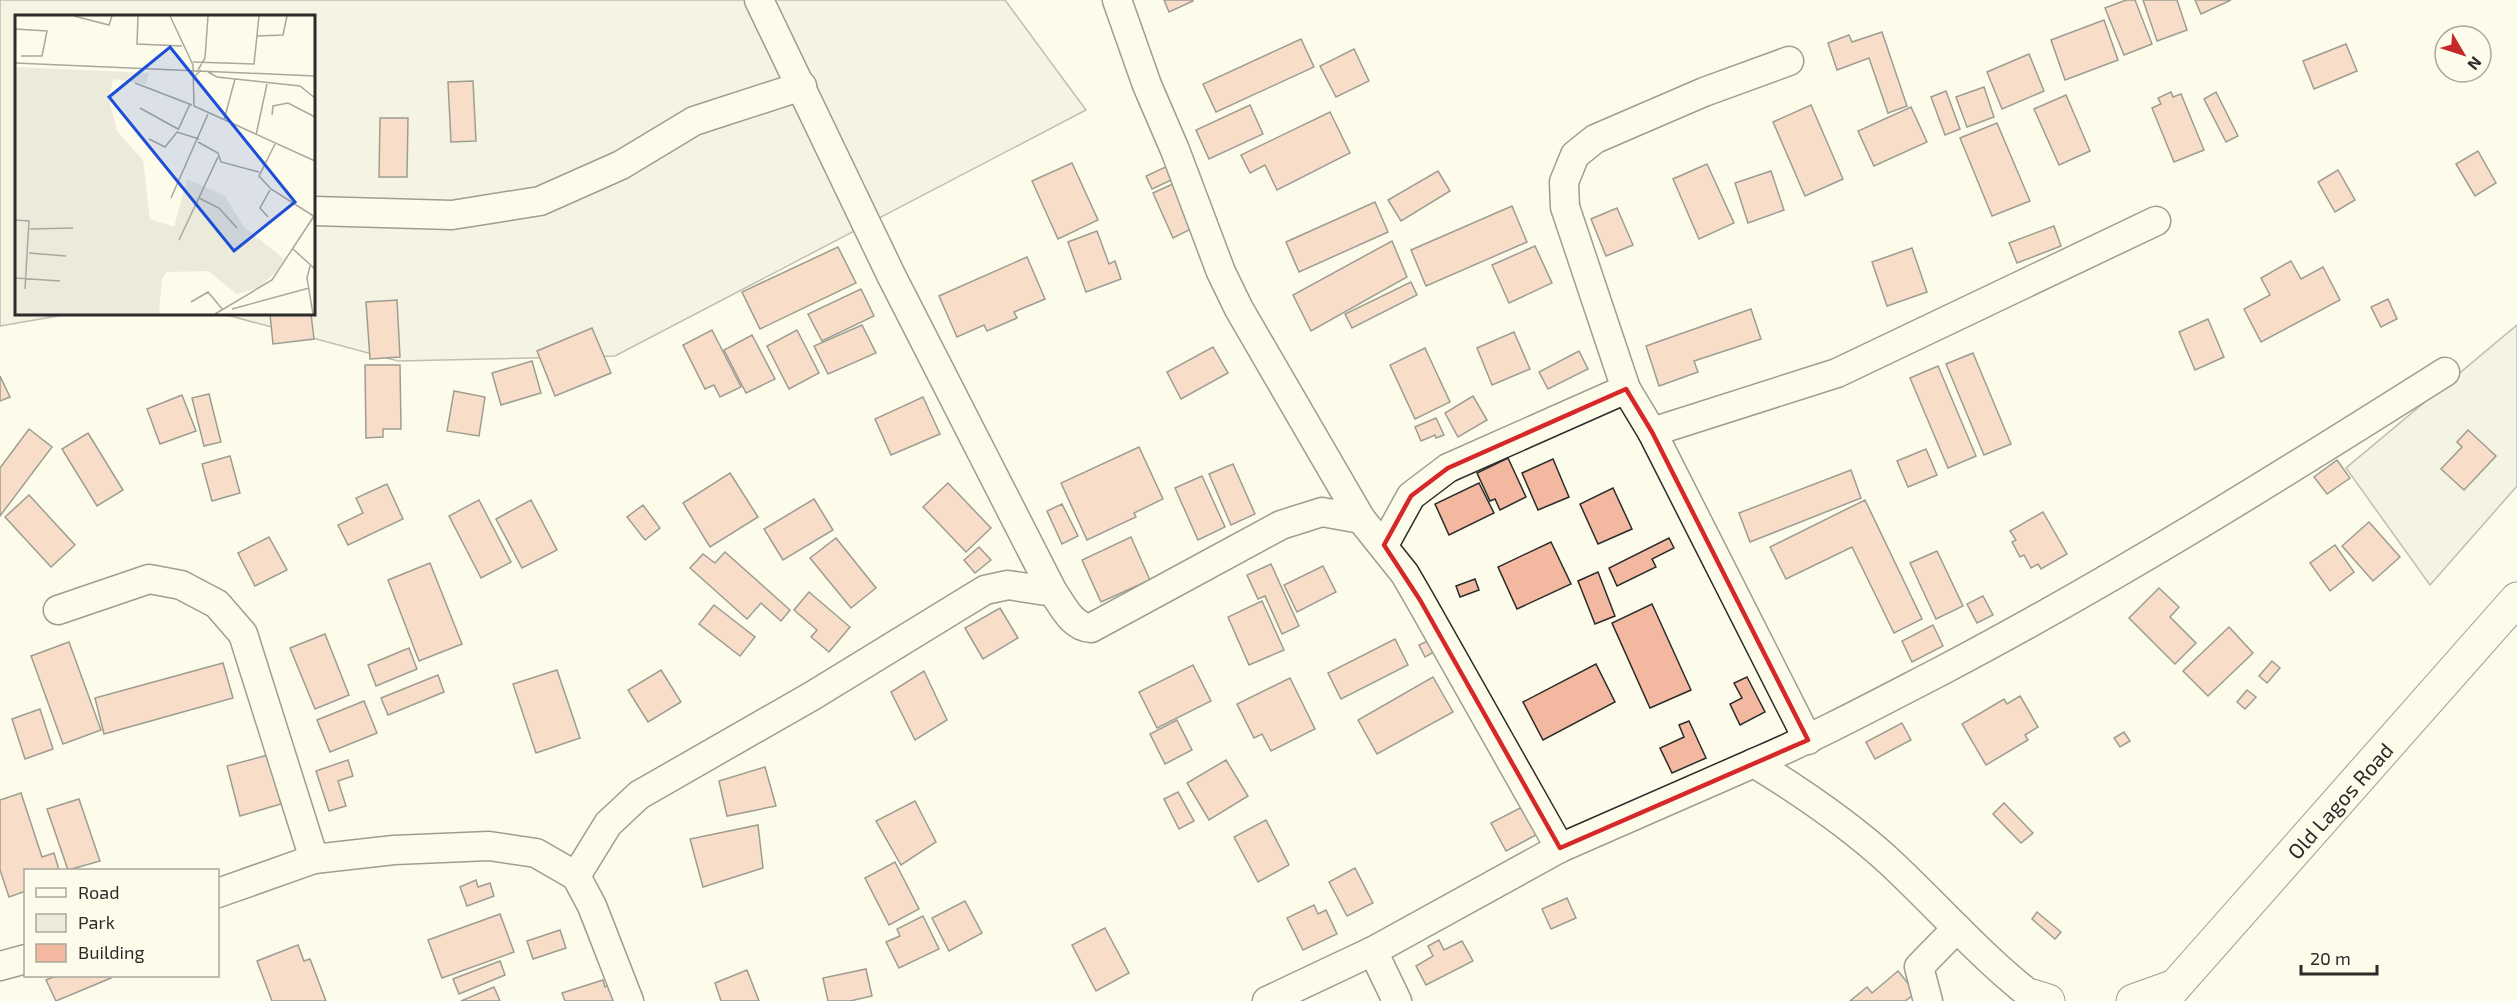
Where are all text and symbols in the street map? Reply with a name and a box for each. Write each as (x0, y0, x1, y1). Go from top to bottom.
inset map (15, 15, 315, 315)
north arrow (2433, 24, 2493, 84)
text: N (2464, 53, 2486, 74)
street label: Old Lagos Road (2281, 737, 2397, 863)
legend (24, 869, 219, 977)
text: Road (78, 881, 119, 903)
text: Park (78, 911, 115, 933)
scale bar (2301, 938, 2378, 976)
text: Building (78, 941, 145, 963)
text: 20 m (2310, 947, 2351, 969)

